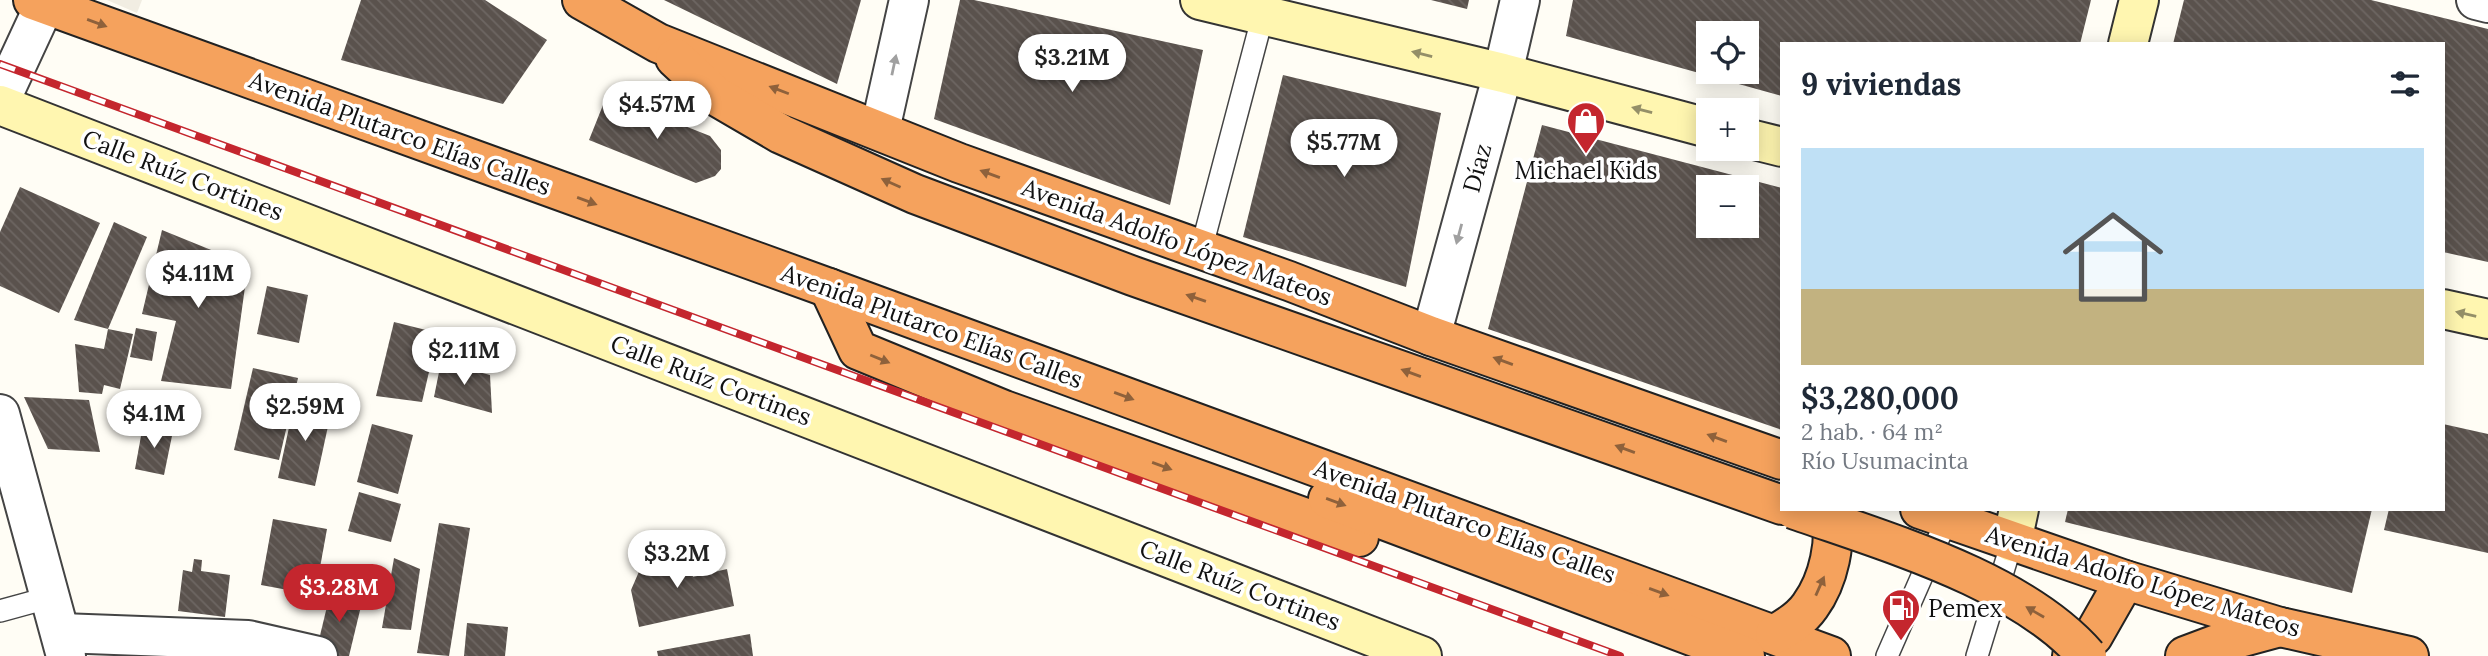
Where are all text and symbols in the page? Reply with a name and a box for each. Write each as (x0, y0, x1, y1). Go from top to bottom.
one-way arrow (87, 18, 108, 29)
map controls (1696, 21, 1759, 238)
button: locate (1696, 21, 1759, 84)
pin: $3.21M (1015, 34, 1129, 94)
text: $3.21M (1034, 42, 1110, 71)
one-way arrow (1411, 48, 1433, 59)
one-way arrow (889, 54, 900, 76)
street label: Avenida Plutarco Elías Calles (244, 64, 555, 202)
text: 9 viviendas (1801, 65, 1961, 103)
icon: filters (2386, 65, 2424, 103)
pin: $4.57M (600, 82, 714, 141)
one-way arrow (768, 85, 789, 96)
text: $4.57M (618, 89, 696, 118)
button: + (1696, 98, 1759, 161)
shop icon: Michael Kids (1565, 100, 1607, 155)
one-way arrow (1631, 104, 1653, 115)
pin: $5.77M (1287, 120, 1401, 179)
street label: Calle Ruíz Cortines (78, 122, 288, 228)
text: $5.77M (1307, 127, 1381, 156)
street label: Díaz (1456, 140, 1498, 196)
place label: Michael Kids (1515, 155, 1657, 186)
one-way arrow (979, 168, 1000, 179)
street label: Avenida Adolfo López Mateos (1017, 171, 1336, 313)
button: − (1696, 175, 1759, 238)
one-way arrow (881, 177, 901, 189)
icon: home (2050, 194, 2176, 320)
one-way arrow (577, 196, 598, 207)
one-way arrow (1453, 223, 1464, 245)
pin: $4.11M (141, 250, 255, 310)
street label: Avenida Plutarco Elías Calles (776, 257, 1087, 395)
text: $4.11M (162, 258, 234, 287)
one-way arrow (1185, 292, 1206, 303)
one-way arrow (2454, 308, 2476, 319)
street label: Calle Ruíz Cortines (606, 327, 816, 433)
pin: $2.11M (407, 328, 521, 387)
text: $2.11M (428, 335, 500, 364)
one-way arrow (870, 354, 891, 365)
one-way arrow (1492, 355, 1513, 366)
one-way arrow (1400, 367, 1421, 378)
text: $3,280,000 (1801, 379, 1959, 417)
pin: $2.59M (248, 384, 362, 443)
pin: $4.1M (105, 391, 203, 450)
text: $2.59M (265, 391, 345, 420)
one-way arrow (1113, 391, 1134, 402)
text: $4.1M (122, 398, 186, 427)
text: 2 hab. · 64 m² (1801, 417, 1943, 446)
one-way arrow (1707, 432, 1728, 443)
one-way arrow (1614, 443, 1635, 454)
text: Río Usumacinta (1801, 446, 1969, 475)
street label: Avenida Plutarco Elías Calles (1309, 452, 1620, 590)
one-way arrow (1151, 461, 1172, 472)
one-way arrow (1326, 497, 1347, 508)
street label: Avenida Adolfo López Mateos (1981, 518, 2304, 644)
pin: $3.2M (628, 530, 726, 590)
street label: Calle Ruíz Cortines (1135, 532, 1345, 638)
text: $3.2M (644, 538, 710, 567)
pin: $3.28M (282, 564, 396, 624)
text: $3.28M (299, 572, 379, 601)
one-way arrow (1815, 575, 1826, 596)
one-way arrow (1649, 587, 1670, 598)
fuel station icon: Pemex (1880, 587, 1922, 642)
place label: Pemex (1928, 593, 2003, 624)
one-way arrow (2026, 606, 2045, 618)

